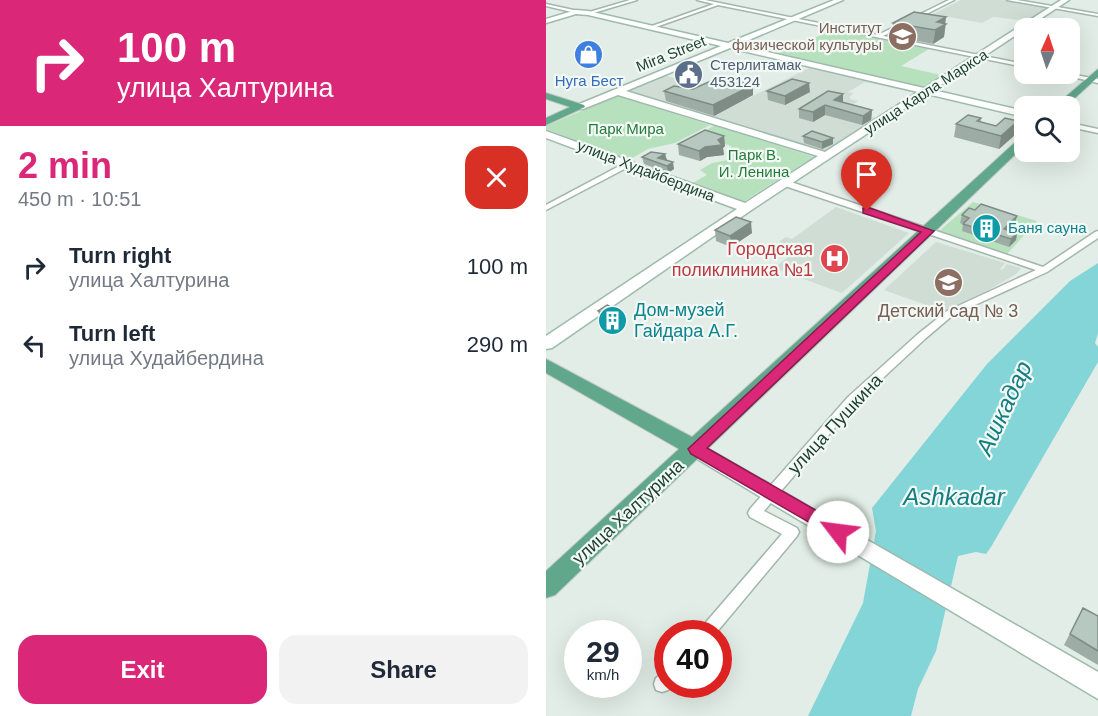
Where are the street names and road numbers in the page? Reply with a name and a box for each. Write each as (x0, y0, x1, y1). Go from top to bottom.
street label: Mira Street (634, 32, 709, 75)
street label: улица Карла Маркса (861, 45, 991, 138)
street label: улица Худайбердина (575, 136, 718, 205)
street label: улица Пушкина (784, 369, 887, 478)
street label: улица Халтурина (568, 455, 688, 569)

